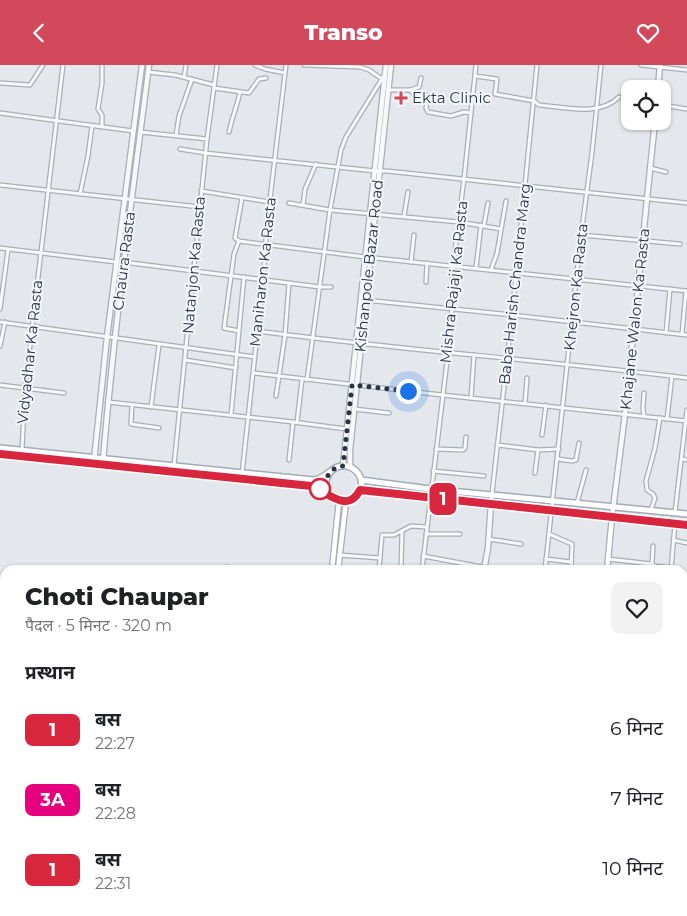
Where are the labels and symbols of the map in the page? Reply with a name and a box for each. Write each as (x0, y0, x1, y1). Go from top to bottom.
place label: Ekta Clinic (412, 88, 491, 107)
marker: Ekta Clinic (394, 91, 408, 105)
street label: Kishanpole Bazar Road (350, 179, 387, 353)
street label: Baba Harish Chandra Marg (494, 182, 535, 386)
street label: Natanjon Ka Rasta (178, 195, 209, 335)
street label: Maniharon Ka Rasta (245, 196, 280, 348)
street label: Mishra Rajaji Ka Rasta (436, 200, 471, 364)
street label: Chaura Rasta (108, 210, 139, 311)
street label: Khejron Ka Rasta (559, 222, 592, 352)
street label: Khajane Walon Ka Rasta (616, 227, 654, 411)
street label: Vidyadhar Ka Rasta (12, 279, 47, 425)
your location (396, 379, 421, 404)
unlabelled marker (309, 478, 331, 500)
line badge: 1 (427, 483, 459, 515)

